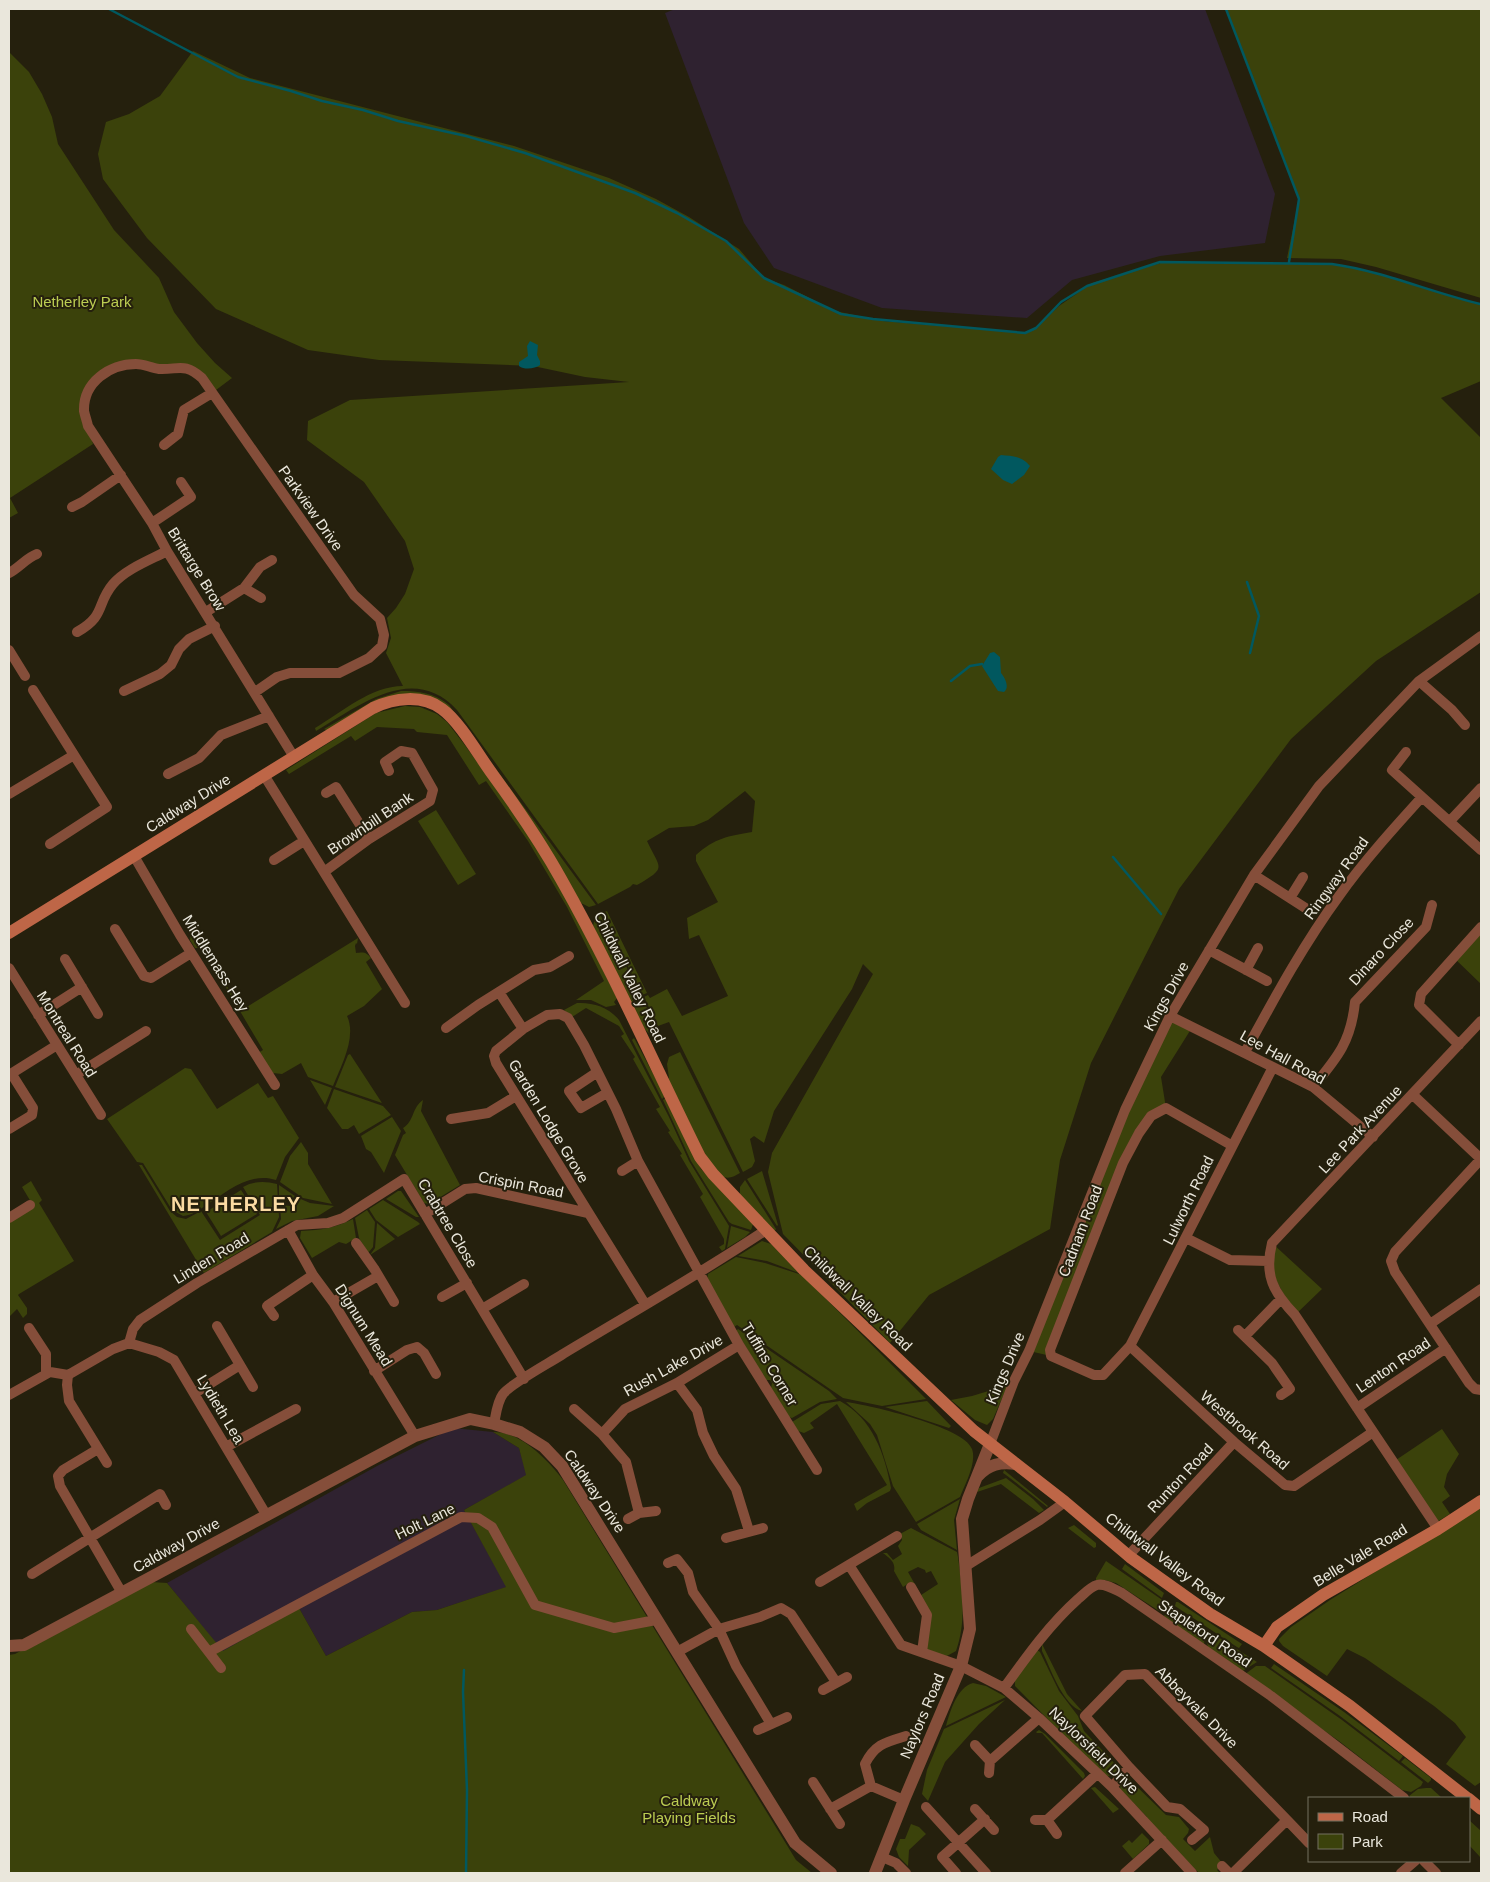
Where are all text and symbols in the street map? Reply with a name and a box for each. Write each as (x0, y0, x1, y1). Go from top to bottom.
park label: Netherley Park (32, 293, 132, 310)
street label: Parkview Drive (275, 462, 347, 554)
street label: Brittarge Brow (165, 524, 229, 614)
street label: Caldway Drive (142, 770, 234, 836)
street label: Brownbill Bank (324, 788, 416, 858)
street label: Ringway Road (1300, 834, 1372, 922)
street label: Childwall Valley Road (591, 909, 669, 1045)
street label: Middlemass Hey (179, 911, 253, 1015)
street label: Dinaro Close (1345, 913, 1417, 989)
street label: Kings Drive (1140, 958, 1192, 1034)
street label: Montreal Road (34, 988, 100, 1080)
street label: Lee Hall Road (1237, 1027, 1329, 1087)
street label: Garden Lodge Grove (505, 1056, 593, 1186)
street label: Lee Park Avenue (1315, 1082, 1405, 1176)
street label: Lulworth Road (1159, 1153, 1217, 1247)
street label: Crispin Road (477, 1167, 565, 1201)
street label: Crabtree Close (415, 1175, 481, 1271)
street label: Cadnam Road (1055, 1183, 1105, 1279)
district label: NETHERLEY (171, 1193, 301, 1215)
street label: Linden Road (170, 1229, 252, 1287)
street label: Childwall Valley Road (800, 1242, 916, 1354)
street label: Dignum Mead (332, 1281, 396, 1369)
street label: Tuffins Corner (738, 1319, 802, 1409)
street label: Kings Drive (982, 1329, 1028, 1407)
street label: Rush Lake Drive (620, 1331, 726, 1399)
street label: Lenton Road (1353, 1334, 1433, 1396)
street label: Lydieth Lea (194, 1372, 248, 1447)
street label: Westbrook Road (1197, 1387, 1293, 1473)
street label: Runton Road (1144, 1440, 1216, 1516)
street label: Caldway Drive (561, 1446, 629, 1536)
street label: Holt Lane (392, 1499, 458, 1543)
street label: Childwall Valley Road (1102, 1509, 1228, 1609)
street label: Caldway Drive (130, 1514, 222, 1576)
street label: Belle Vale Road (1310, 1520, 1410, 1590)
street label: Stapleford Road (1155, 1596, 1255, 1670)
street label: Abbeyvale Drive (1152, 1662, 1242, 1752)
street label: Naylors Road (896, 1671, 948, 1761)
street label: Naylorsfield Drive (1046, 1703, 1142, 1797)
park label: Caldway Playing Fields (642, 1792, 736, 1826)
legend (1308, 1797, 1470, 1862)
text: Road (1352, 1808, 1388, 1825)
text: Park (1352, 1833, 1383, 1850)

